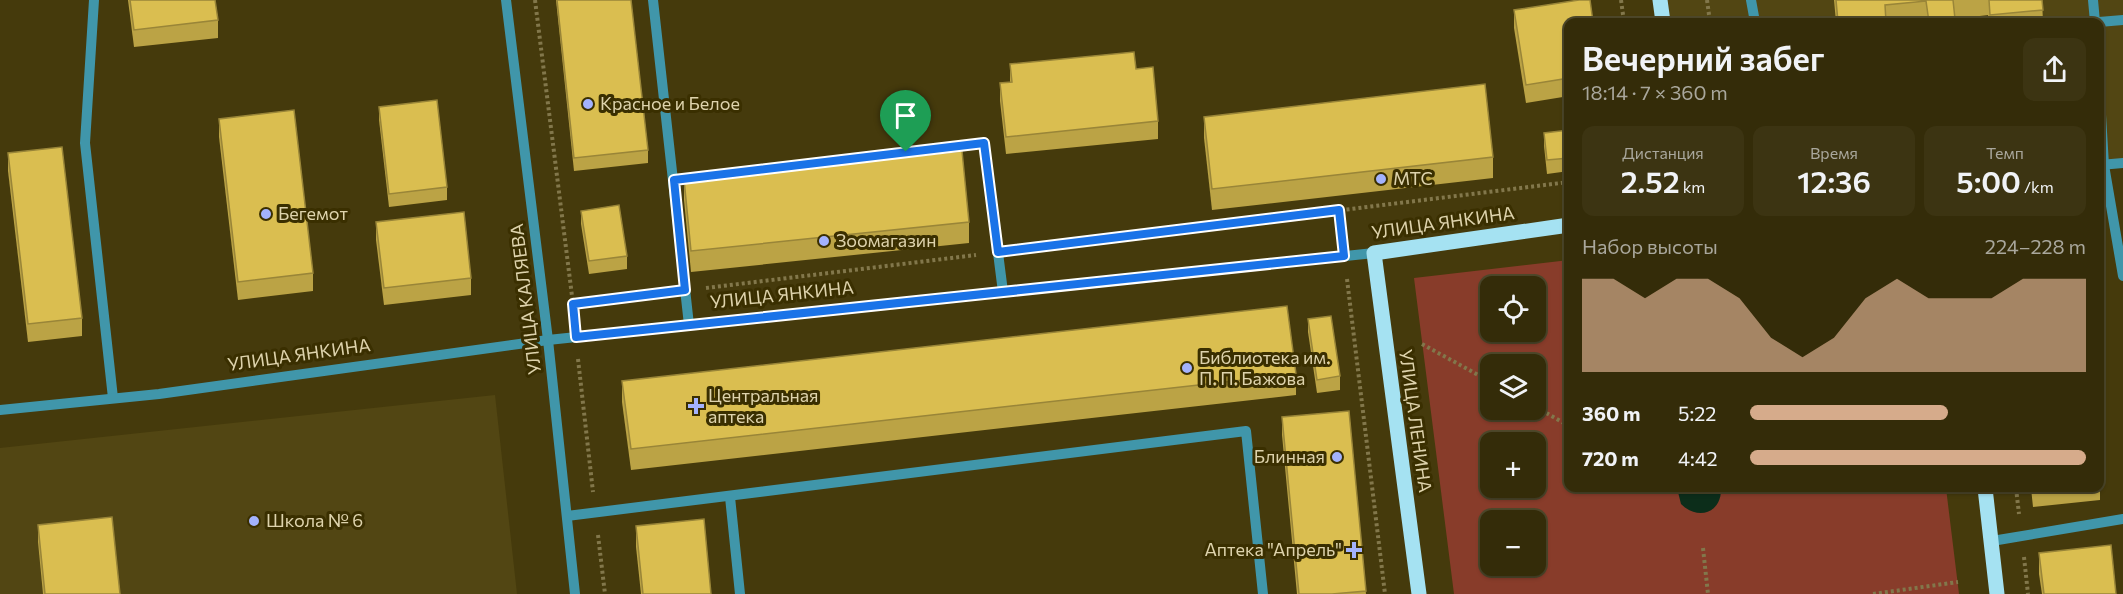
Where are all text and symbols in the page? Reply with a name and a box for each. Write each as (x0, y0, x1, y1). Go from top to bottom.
text: Вечерний забег (1582, 37, 1825, 78)
button: share (2023, 38, 2086, 101)
text: 18:14 · 7 × 360 m (1582, 80, 1728, 104)
pin (880, 90, 931, 152)
place label: Красное и Белое (600, 92, 740, 114)
marker: Красное и Белое (581, 97, 595, 111)
icon: arrive (889, 99, 922, 132)
text: Дистанция (1622, 143, 1704, 162)
text: Время (1810, 143, 1858, 162)
text: Темп (1986, 143, 2024, 162)
text: 2.52 (1621, 162, 1680, 199)
text: 12:36 (1797, 162, 1871, 199)
text: 5:00 (1956, 162, 2021, 199)
place label: МТС (1393, 167, 1433, 189)
marker: МТС (1374, 172, 1388, 186)
text: km (1680, 177, 1705, 196)
text: /km (2021, 177, 2054, 196)
street label: УЛИЦА ЯНКИНА (1370, 201, 1516, 243)
place label: Бегемот (278, 202, 348, 224)
marker: Бегемот (259, 207, 273, 221)
street label: УЛИЦА КАЛЯЕВА (505, 222, 545, 376)
place label: Зоомагазин (836, 229, 936, 251)
marker: Зоомагазин (817, 234, 831, 248)
text: Набор высоты (1582, 234, 1718, 258)
text: 224–228 m (1985, 234, 2086, 258)
street label: УЛИЦА ЯНКИНА (709, 276, 855, 312)
map controls (1480, 276, 1546, 576)
button: locate (1480, 276, 1546, 342)
street label: УЛИЦА ЯНКИНА (226, 333, 372, 375)
place label: Библиотека им. П. П. Бажова (1199, 346, 1330, 389)
street label: УЛИЦА ЛЕНИНА (1395, 348, 1437, 494)
button: layers (1480, 354, 1546, 420)
marker: Библиотека им. П. П. Бажова (1180, 361, 1194, 375)
place label: Центральная аптека (708, 384, 819, 427)
marker: Центральная аптека (689, 399, 703, 413)
text: 360 m (1582, 401, 1641, 425)
text: 5:22 (1678, 401, 1716, 425)
button: + (1480, 432, 1546, 498)
place label: Блинная (1254, 445, 1325, 467)
text: 720 m (1582, 446, 1639, 470)
text: 4:42 (1678, 446, 1718, 470)
marker: Блинная (1330, 450, 1344, 464)
place label: Школа № 6 (266, 509, 363, 531)
button: − (1480, 510, 1546, 576)
marker: Школа № 6 (247, 514, 261, 528)
place label: Аптека "Апрель" (1204, 538, 1342, 560)
marker: Аптека "Апрель" (1347, 543, 1361, 557)

